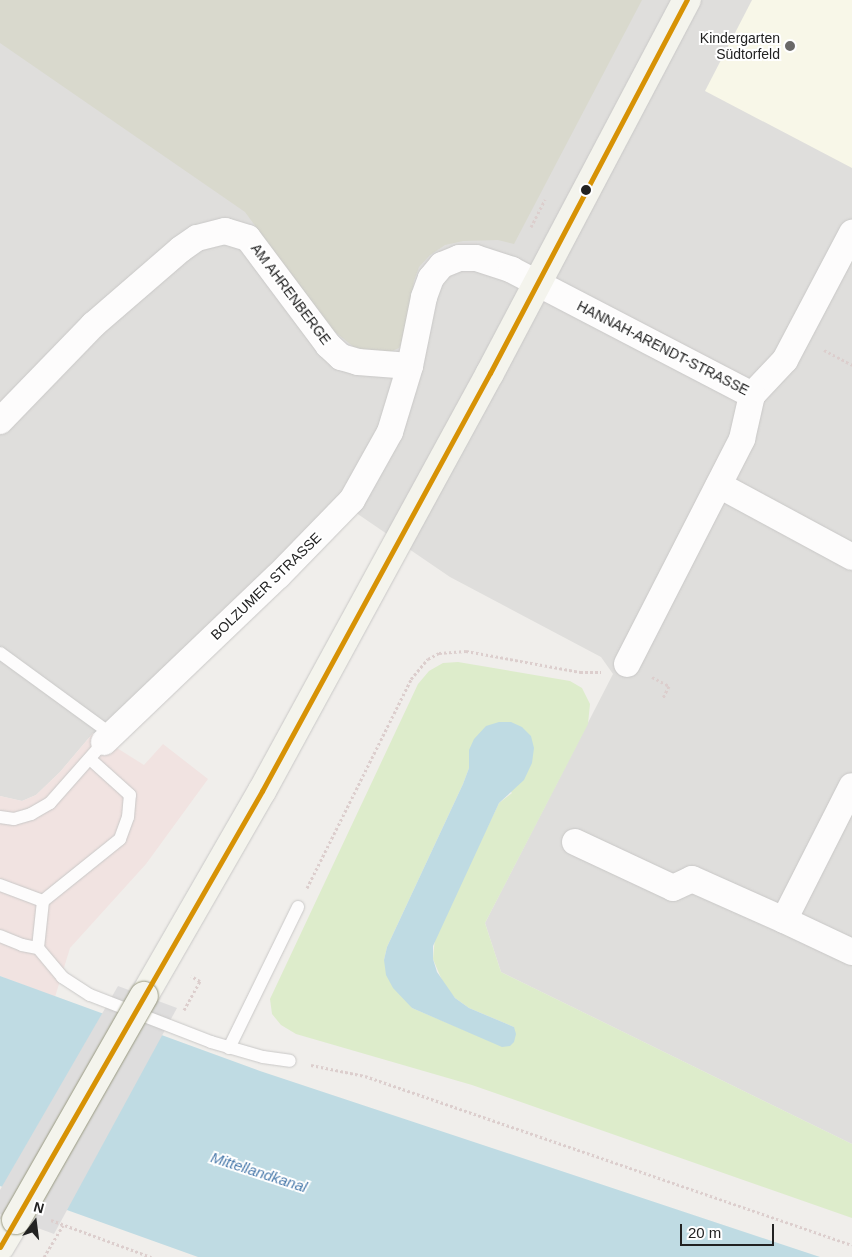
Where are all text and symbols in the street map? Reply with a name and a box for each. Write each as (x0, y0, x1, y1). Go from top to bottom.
place label: Kindergarten Südtorfeld (700, 30, 780, 62)
marker: Kindergarten Südtorfeld (784, 40, 796, 52)
unlabelled marker (581, 185, 591, 195)
street label: AM AHRENBERGE (247, 240, 335, 348)
street label: HANNAH-ARENDT-STRASSE (574, 297, 752, 399)
street label: BOLZUMER STRASSE (207, 529, 325, 643)
water label: Mittellandkanal (209, 1148, 309, 1196)
north arrow (10, 1197, 60, 1247)
text: N (32, 1198, 46, 1217)
scale bar (682, 1214, 776, 1246)
text: 20 m (688, 1224, 721, 1241)

